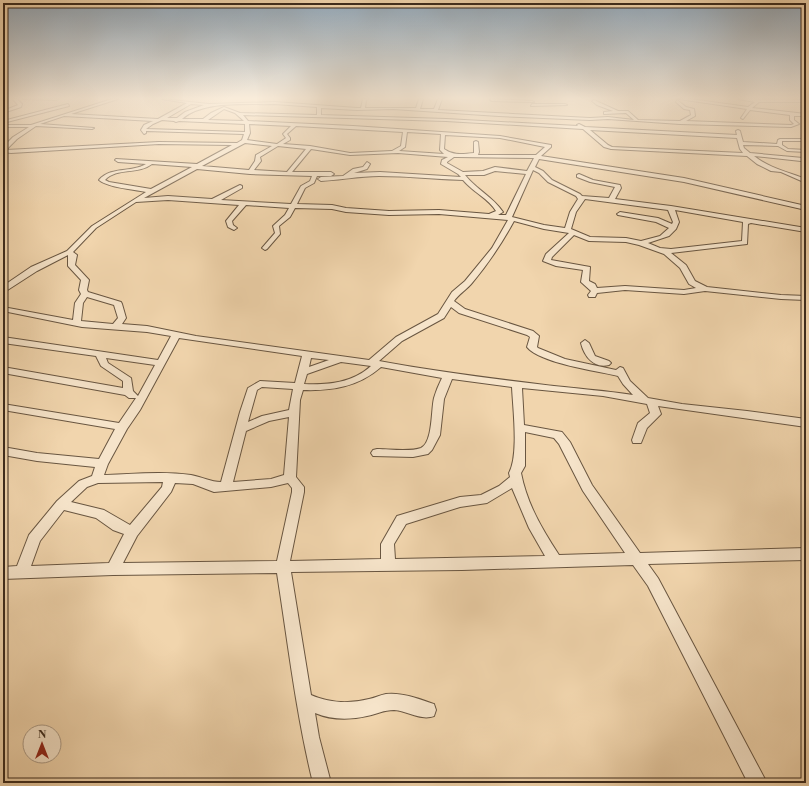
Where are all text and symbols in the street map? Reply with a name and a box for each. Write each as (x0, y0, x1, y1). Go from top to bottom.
north arrow (22, 724, 62, 764)
text: N (38, 728, 47, 742)

